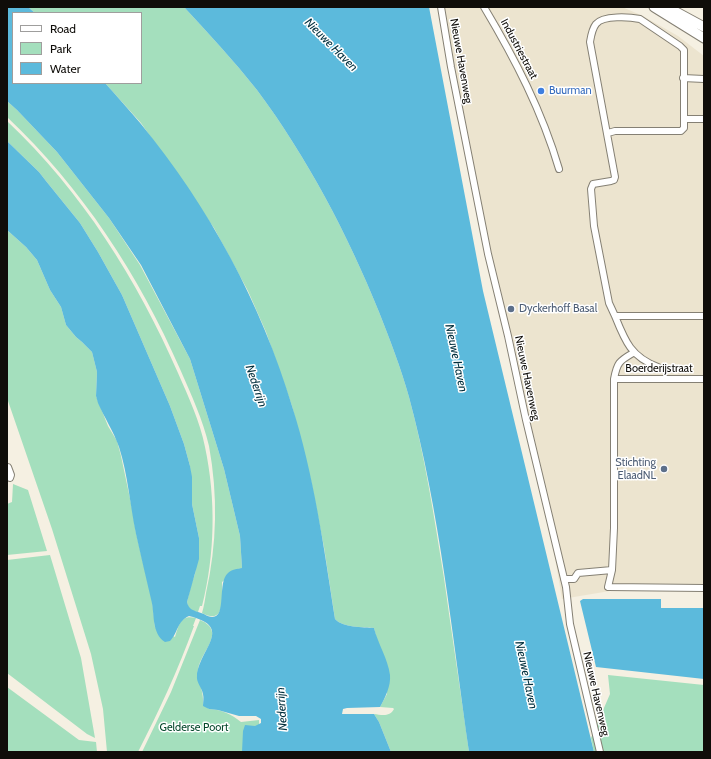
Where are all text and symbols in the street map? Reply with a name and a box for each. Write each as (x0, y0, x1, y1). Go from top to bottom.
legend (12, 12, 142, 84)
water label: Nieuwe Haven (302, 16, 360, 74)
street label: Nieuwe Havenweg (447, 17, 475, 105)
street label: Industriestraat (498, 17, 540, 81)
text: Road (50, 21, 76, 36)
text: Park (50, 41, 72, 56)
text: Water (50, 61, 80, 76)
place label: Buurman (549, 84, 592, 98)
marker: Buurman (536, 86, 546, 96)
place label: Dyckerhoff Basal (519, 302, 597, 316)
marker: Dyckerhoff Basal (506, 304, 516, 314)
water label: Nieuwe Haven (442, 323, 470, 393)
street label: Nieuwe Havenweg (512, 334, 542, 422)
street label: Boerderijstraat (625, 362, 693, 376)
water label: Nederrijn (242, 363, 270, 409)
place label: Stichting ElaadNL (615, 456, 656, 482)
marker: Stichting ElaadNL (659, 464, 669, 474)
water label: Nieuwe Haven (512, 640, 540, 710)
street label: Nieuwe Havenweg (580, 651, 612, 737)
water label: Nederrijn (273, 687, 291, 731)
park label: Gelderse Poort (160, 721, 228, 735)

